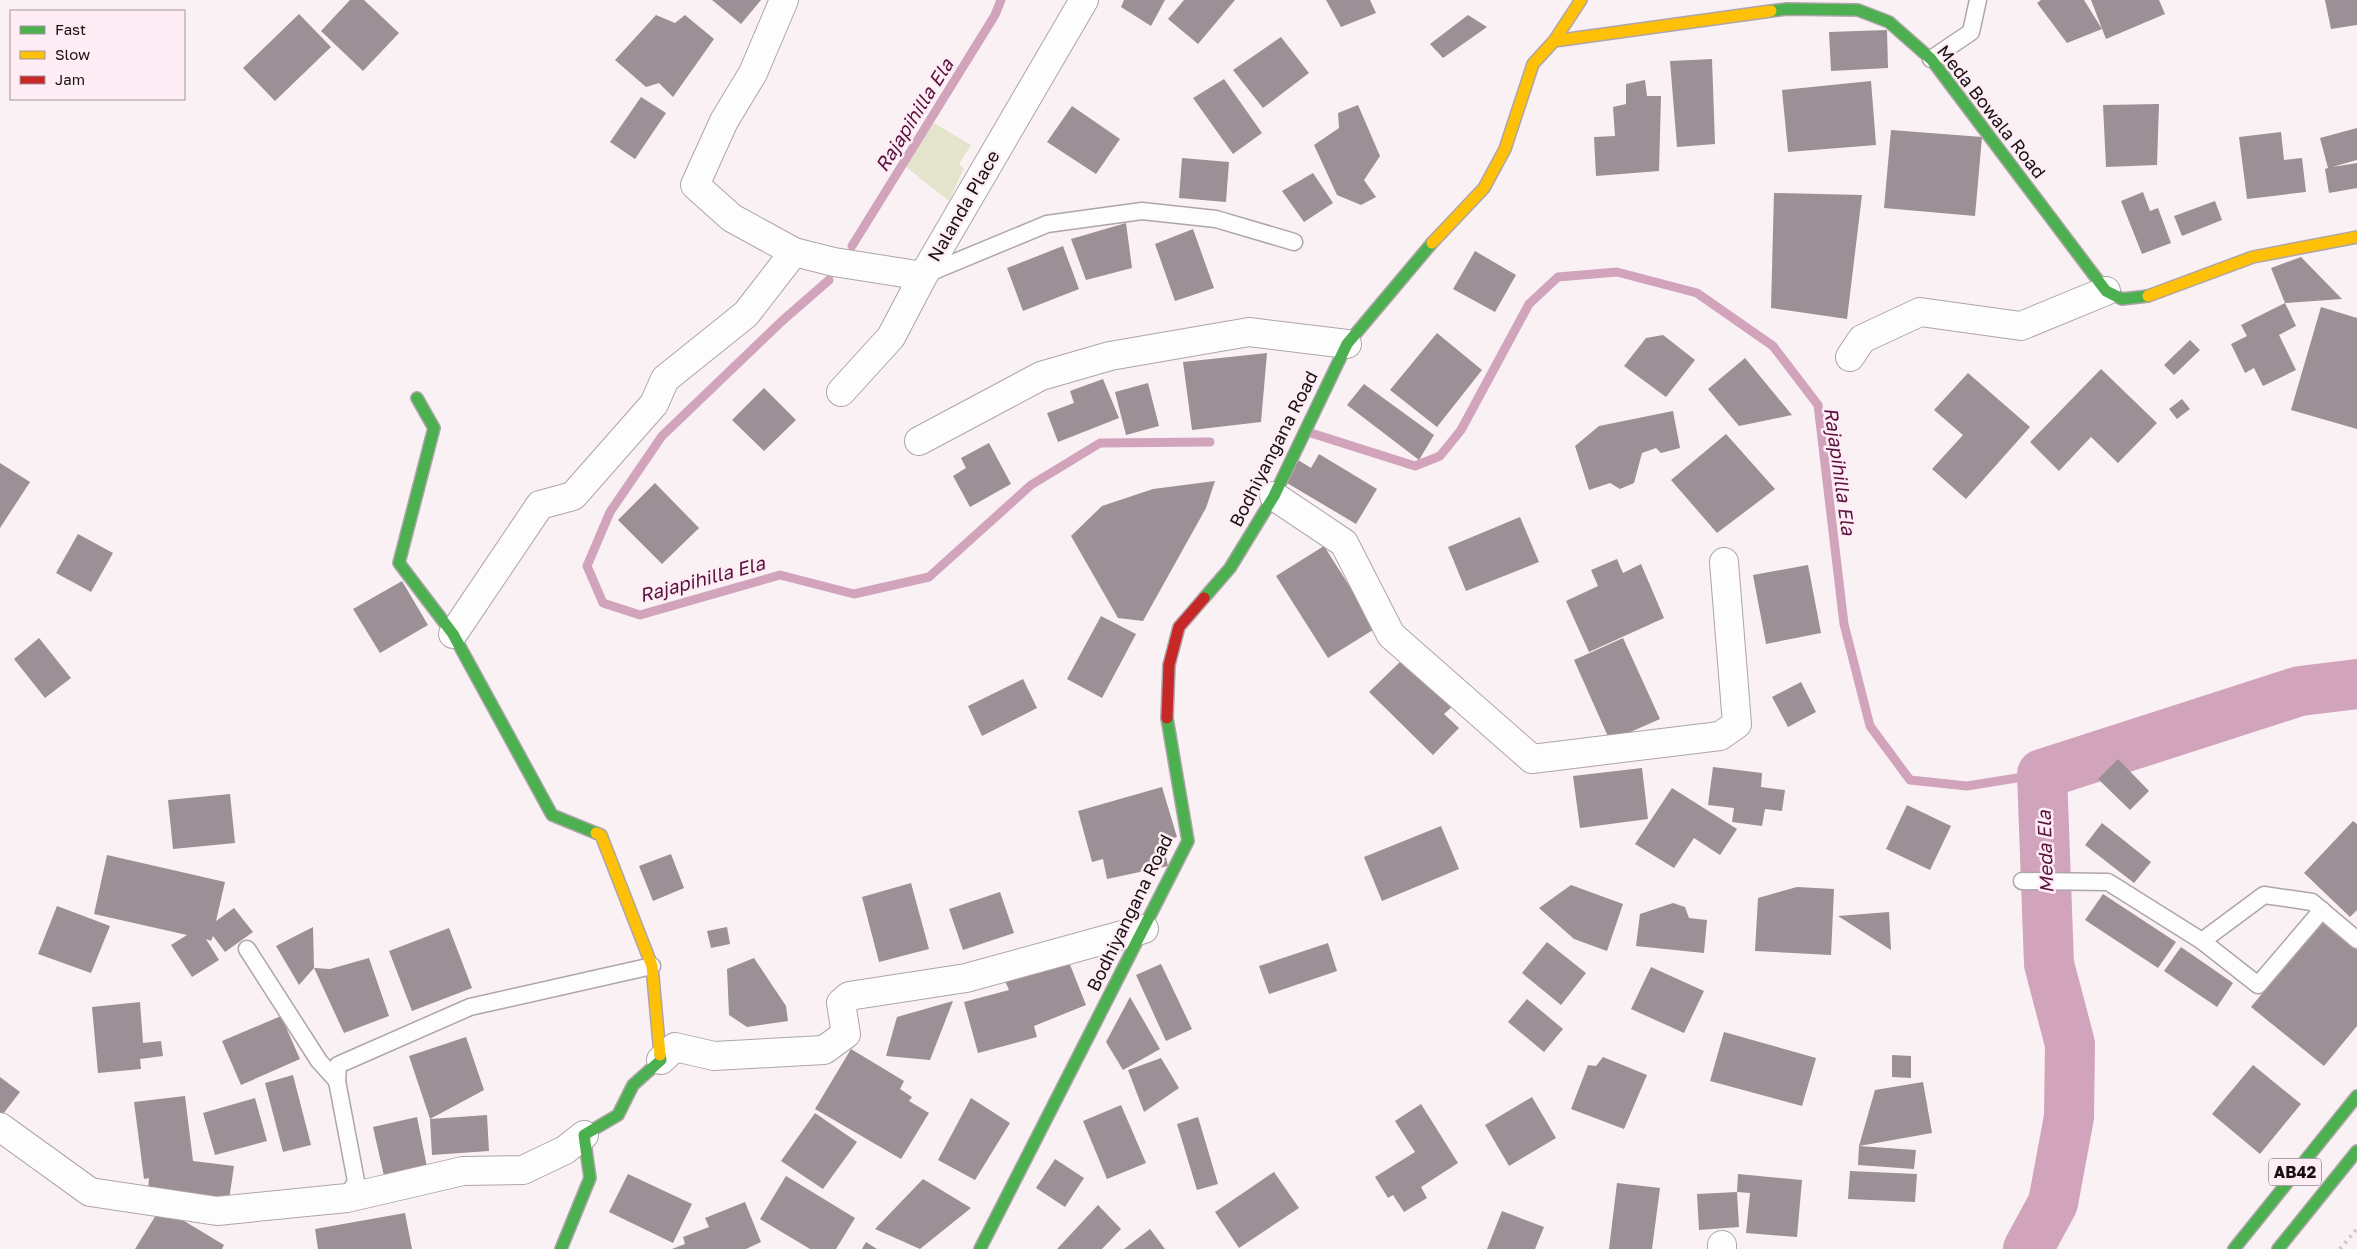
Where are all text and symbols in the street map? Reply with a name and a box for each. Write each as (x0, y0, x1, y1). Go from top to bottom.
legend (10, 10, 185, 100)
text: Fast (55, 20, 86, 38)
street label: Meda Bowala Road (1933, 40, 2051, 182)
text: Slow (55, 45, 90, 63)
water label: Rajapihilla Ela (870, 53, 958, 175)
text: Jam (55, 70, 85, 88)
street label: Nalanda Place (922, 146, 1004, 265)
street label: Bodhiyangana Road (1224, 367, 1322, 530)
water label: Rajapihilla Ela (1820, 406, 1861, 538)
water label: Rajapihilla Ela (637, 550, 768, 606)
water label: Meda Ela (2032, 809, 2057, 894)
street label: Bodhiyangana Road (1082, 831, 1177, 995)
road number: AB42 (2269, 1158, 2321, 1186)

